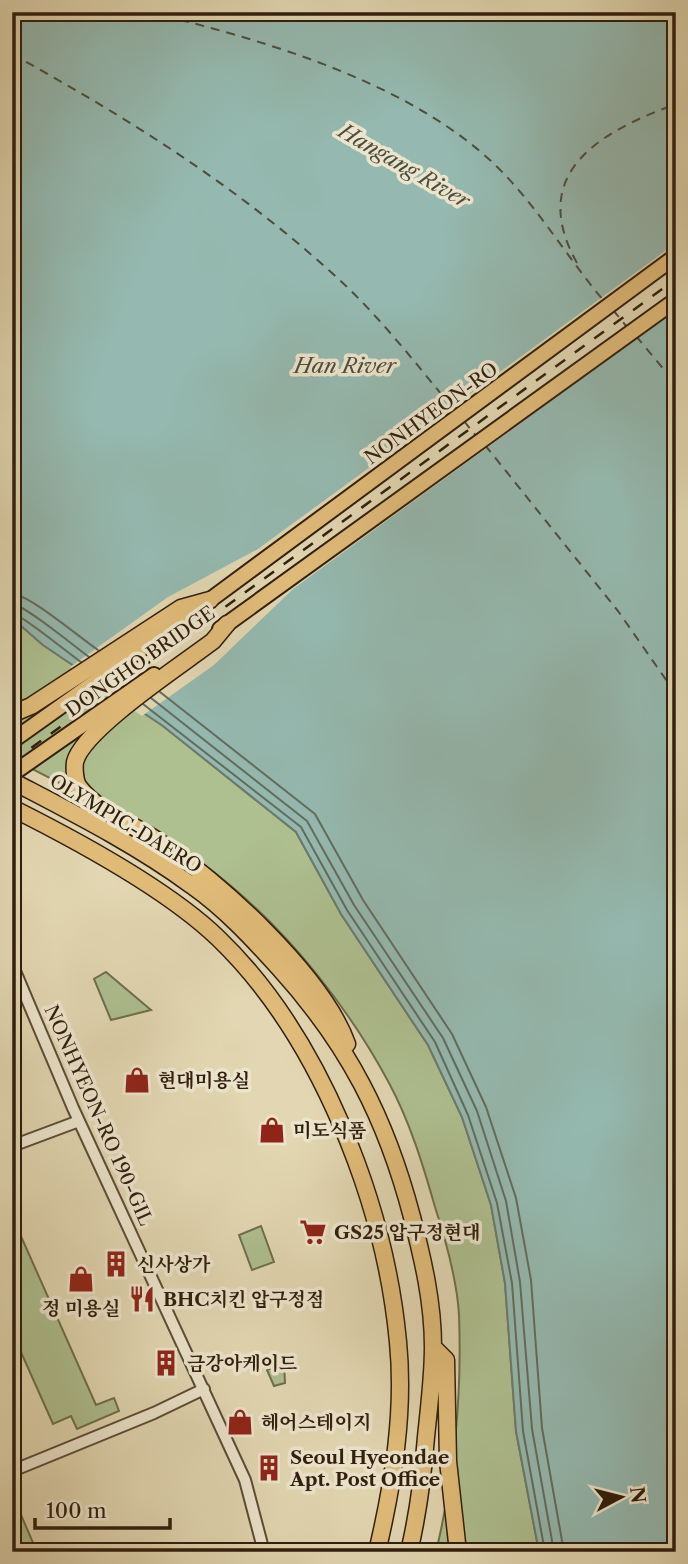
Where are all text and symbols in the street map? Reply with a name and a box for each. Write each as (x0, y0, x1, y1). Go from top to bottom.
water label: Hangang River (332, 117, 475, 214)
water label: Han River (292, 353, 397, 378)
street label: NONHYEON-RO (360, 357, 502, 469)
street label: DONGHO BRIDGE (61, 601, 219, 722)
street label: OLYMPIC-DAERO (46, 769, 206, 878)
street label: NONHYEON-RO 190-GIL (39, 1001, 158, 1229)
shop icon: 현대미용실 (122, 1065, 152, 1095)
place label: 현대미용실 (158, 1069, 250, 1092)
shop icon: 미도식품 (257, 1115, 287, 1145)
place label: 미도식품 (293, 1119, 366, 1142)
supermarket icon: GS25 압구정현대 (298, 1217, 328, 1247)
place label: GS25 압구정현대 (334, 1221, 480, 1244)
building icon: 신사상가 (101, 1249, 131, 1279)
place label: 신사상가 (137, 1253, 211, 1276)
shop icon: 정 미용실 (66, 1264, 96, 1294)
restaurant icon: BHC치킨 압구정점 (127, 1284, 157, 1314)
place label: BHC치킨 압구정점 (163, 1288, 324, 1311)
place label: 정 미용실 (42, 1297, 120, 1320)
building icon: 금강아케이드 (151, 1348, 181, 1378)
place label: 금강아케이드 (187, 1352, 298, 1375)
shop icon: 헤어스테이지 (225, 1407, 255, 1437)
place label: 헤어스테이지 (261, 1411, 371, 1434)
place label: Seoul Hyeondae Apt. Post Office (289, 1446, 449, 1491)
building icon: Seoul Hyeondae Apt. Post Office (254, 1453, 284, 1483)
north arrow (586, 1462, 656, 1532)
text: N (625, 1485, 650, 1505)
scale bar (35, 1487, 170, 1531)
text: 100 m (46, 1498, 107, 1523)

